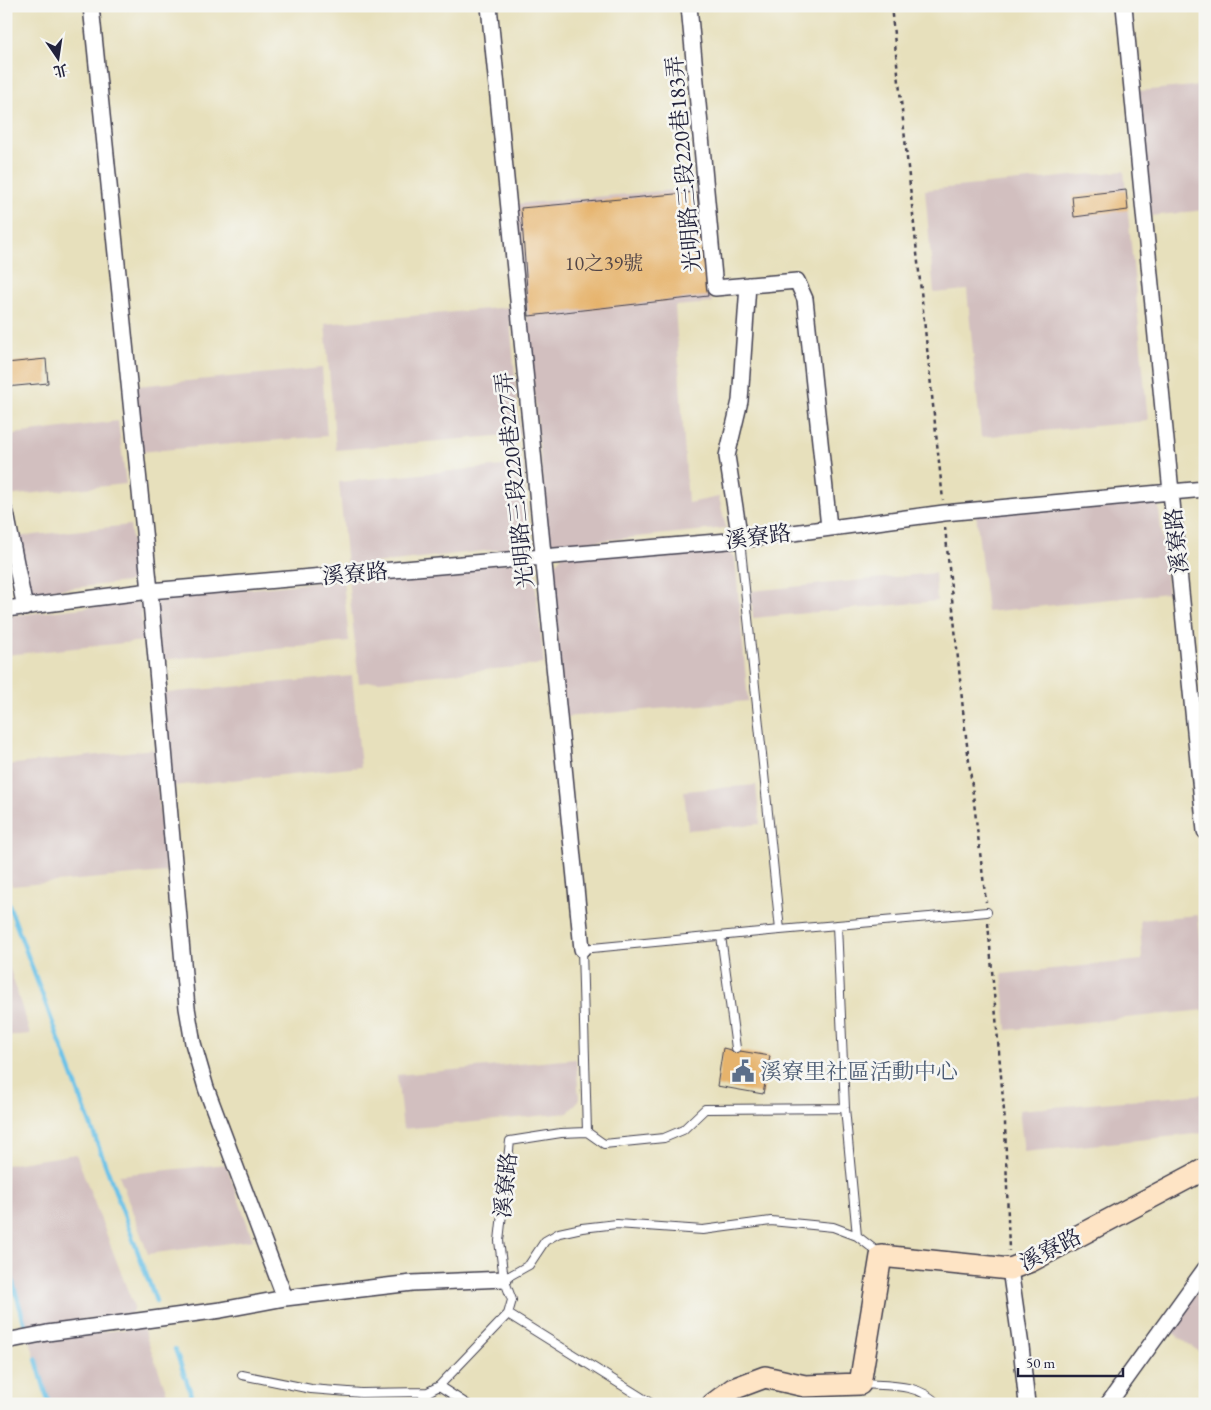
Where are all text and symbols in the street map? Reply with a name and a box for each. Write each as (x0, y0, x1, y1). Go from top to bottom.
north arrow (32, 32, 82, 82)
street label: 光明路三段220巷183弄 (660, 54, 707, 273)
text: 北 (52, 60, 70, 81)
house number: 10之39號 (565, 250, 643, 276)
street label: 光明路三段220巷227弄 (489, 370, 540, 590)
street label: 溪寮路 (1159, 507, 1194, 575)
street label: 溪寮路 (724, 518, 793, 555)
street label: 溪寮路 (321, 556, 389, 591)
place label: 溪寮里社區活動中心 (760, 1057, 958, 1086)
public building icon: 溪寮里社區活動中心 (730, 1058, 756, 1084)
street label: 溪寮路 (488, 1151, 523, 1219)
street label: 溪寮路 (1014, 1222, 1086, 1277)
scale bar (1018, 1345, 1124, 1377)
text: 50 m (1026, 1353, 1055, 1372)

